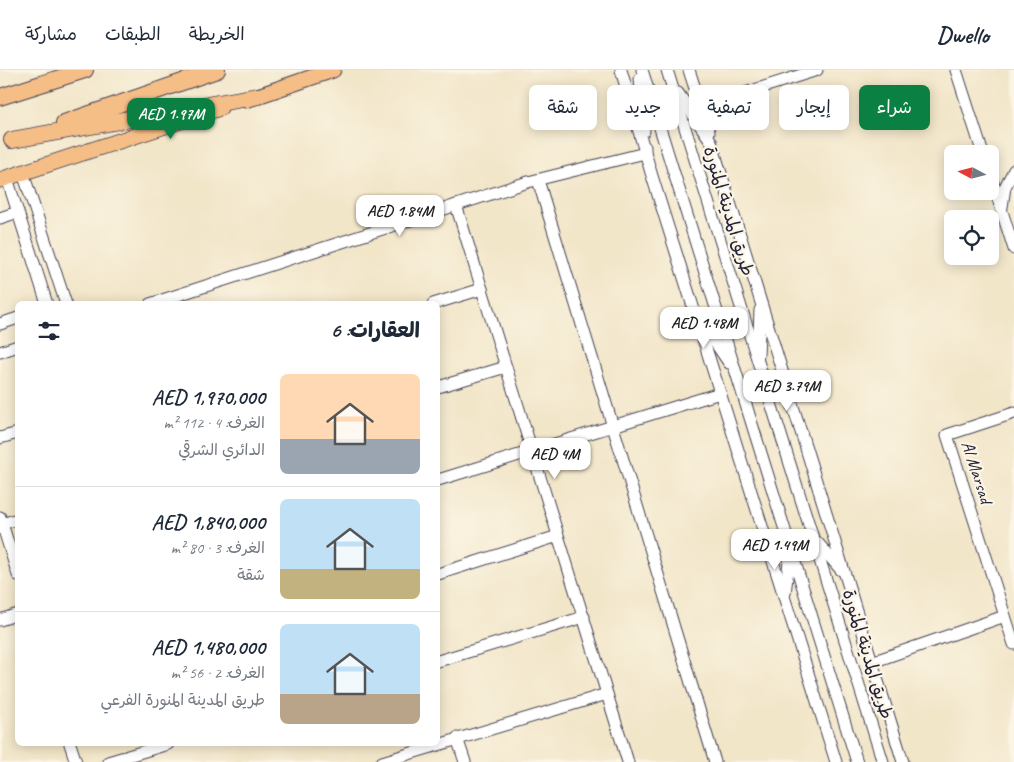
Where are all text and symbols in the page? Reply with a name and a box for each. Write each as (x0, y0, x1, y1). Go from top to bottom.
text: Dwello (937, 20, 989, 50)
text: مشاركة (25, 23, 77, 45)
text: الطبقات (105, 23, 161, 45)
text: الخريطة (189, 23, 245, 45)
chip: شقة (529, 85, 597, 130)
chip: جديد (607, 85, 679, 130)
chip: تصفية (689, 85, 769, 130)
chip: إيجار (779, 85, 849, 130)
chip: شراء (859, 85, 930, 130)
pin: AED 1.97M (114, 98, 228, 140)
text: AED 1.97M (138, 104, 204, 124)
street label: طريق المدينة المنورة (698, 143, 759, 279)
north arrow (944, 145, 999, 200)
map controls (944, 145, 999, 265)
pin: AED 1.84M (343, 194, 457, 237)
text: AED 1.84M (367, 201, 433, 221)
button: locate (944, 210, 999, 265)
pin: AED 1.48M (647, 306, 761, 349)
text: AED 1.48M (671, 313, 737, 333)
icon: filters (35, 317, 63, 345)
text: العقارات: 6 (331, 317, 420, 343)
pin: AED 3.79M (730, 370, 844, 412)
text: AED 3.79M (754, 376, 820, 396)
text: AED 1,970,000 (152, 384, 265, 410)
icon: home (320, 394, 380, 454)
text: الغرف: 4 · 112 m² (164, 413, 265, 433)
pin: AED 4M (514, 438, 596, 480)
street label: Al Marsad (957, 438, 998, 509)
text: الدائري الشرقي (178, 440, 265, 460)
text: AED 4M (531, 444, 579, 464)
text: AED 1,840,000 (152, 509, 265, 535)
icon: home (320, 519, 380, 579)
pin: AED 1.49M (718, 528, 832, 571)
text: AED 1.49M (742, 535, 808, 555)
text: الغرف: 3 · 80 m² (171, 538, 265, 558)
text: شقة (237, 565, 265, 585)
street label: طريق المدينة المنورة (837, 586, 898, 722)
text: AED 1,480,000 (152, 634, 265, 660)
icon: home (320, 644, 380, 704)
text: الغرف: 2 · 56 m² (171, 663, 265, 683)
text: طريق المدينة المنورة الفرعي (100, 690, 265, 710)

